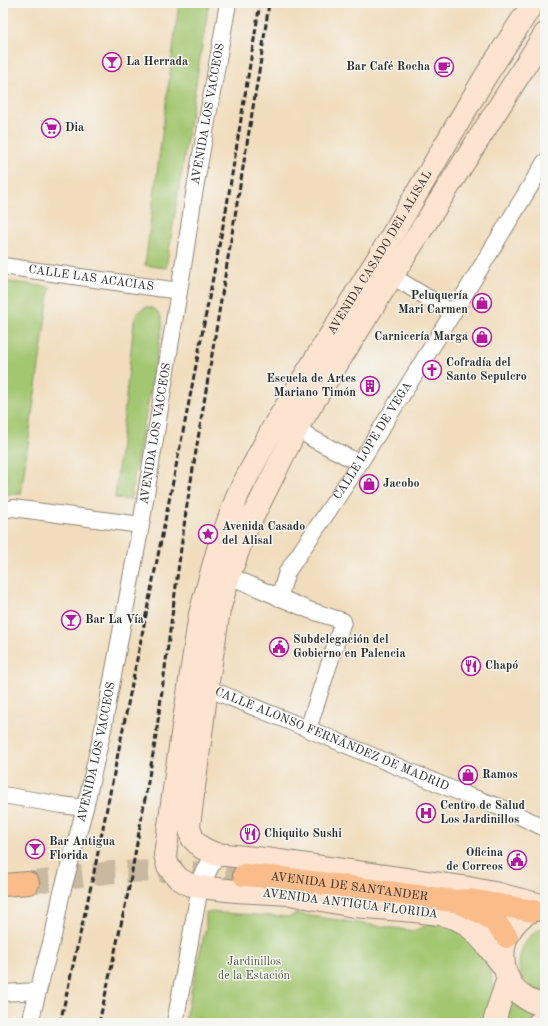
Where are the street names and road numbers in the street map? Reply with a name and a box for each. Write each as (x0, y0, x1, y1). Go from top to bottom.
street label: AVENIDA LOS VACCEOS (190, 42, 227, 186)
street label: AVENIDA CASADO DEL ALISAL (326, 169, 434, 337)
street label: CALLE LAS ACACIAS (28, 264, 155, 293)
street label: AVENIDA LOS VACCEOS (138, 362, 173, 506)
street label: CALLE LOPE DE VEGA (331, 380, 414, 502)
street label: AVENIDA LOS VACCEOS (75, 681, 118, 824)
street label: CALLE ALONSO FERNÁNDEZ DE MADRID (213, 686, 451, 793)
street label: AVENIDA DE SANTANDER (270, 871, 429, 904)
street label: AVENIDA ANTIGUA FLORIDA (262, 887, 438, 921)

